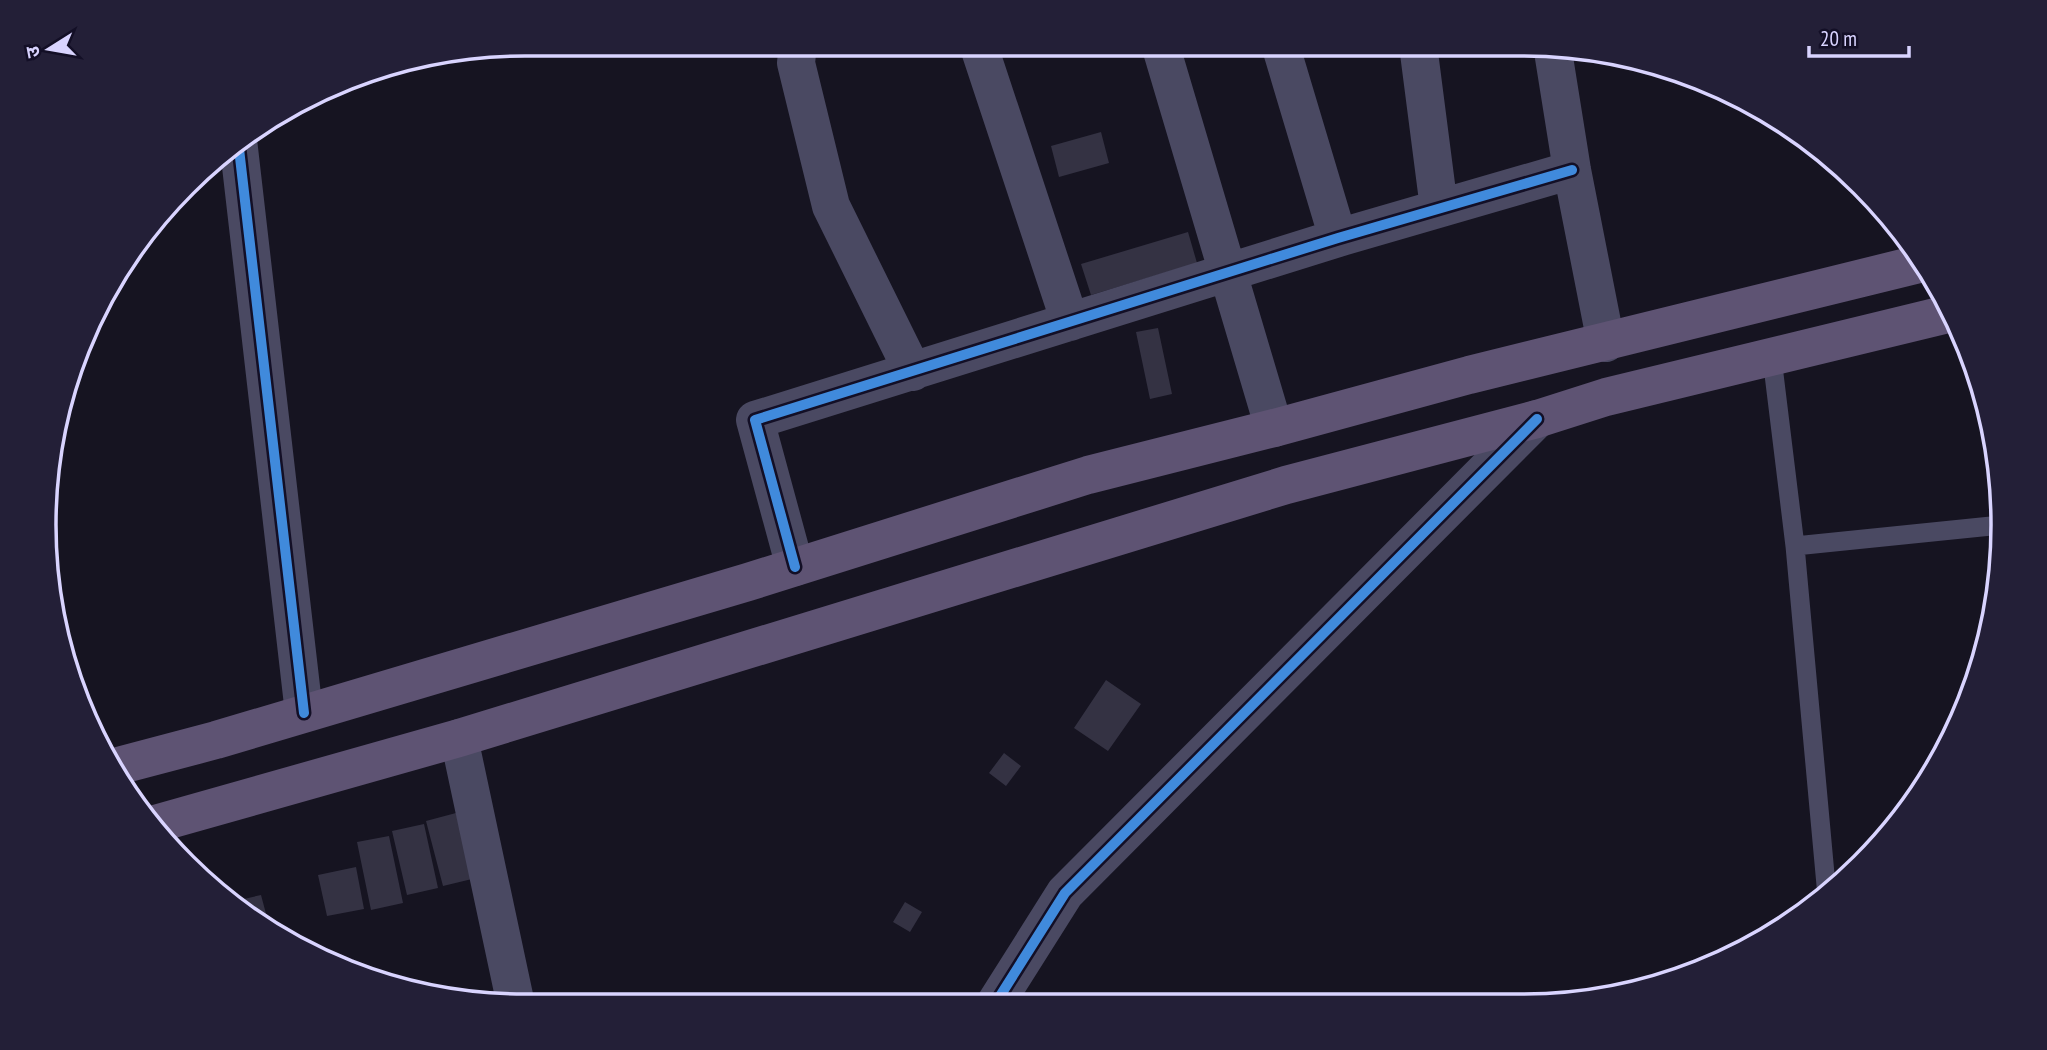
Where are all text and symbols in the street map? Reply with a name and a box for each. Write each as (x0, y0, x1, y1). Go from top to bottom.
north arrow (14, 14, 84, 84)
scale bar (1809, 14, 1909, 58)
text: 20 m (1820, 25, 1857, 52)
text: उ (19, 44, 45, 60)

